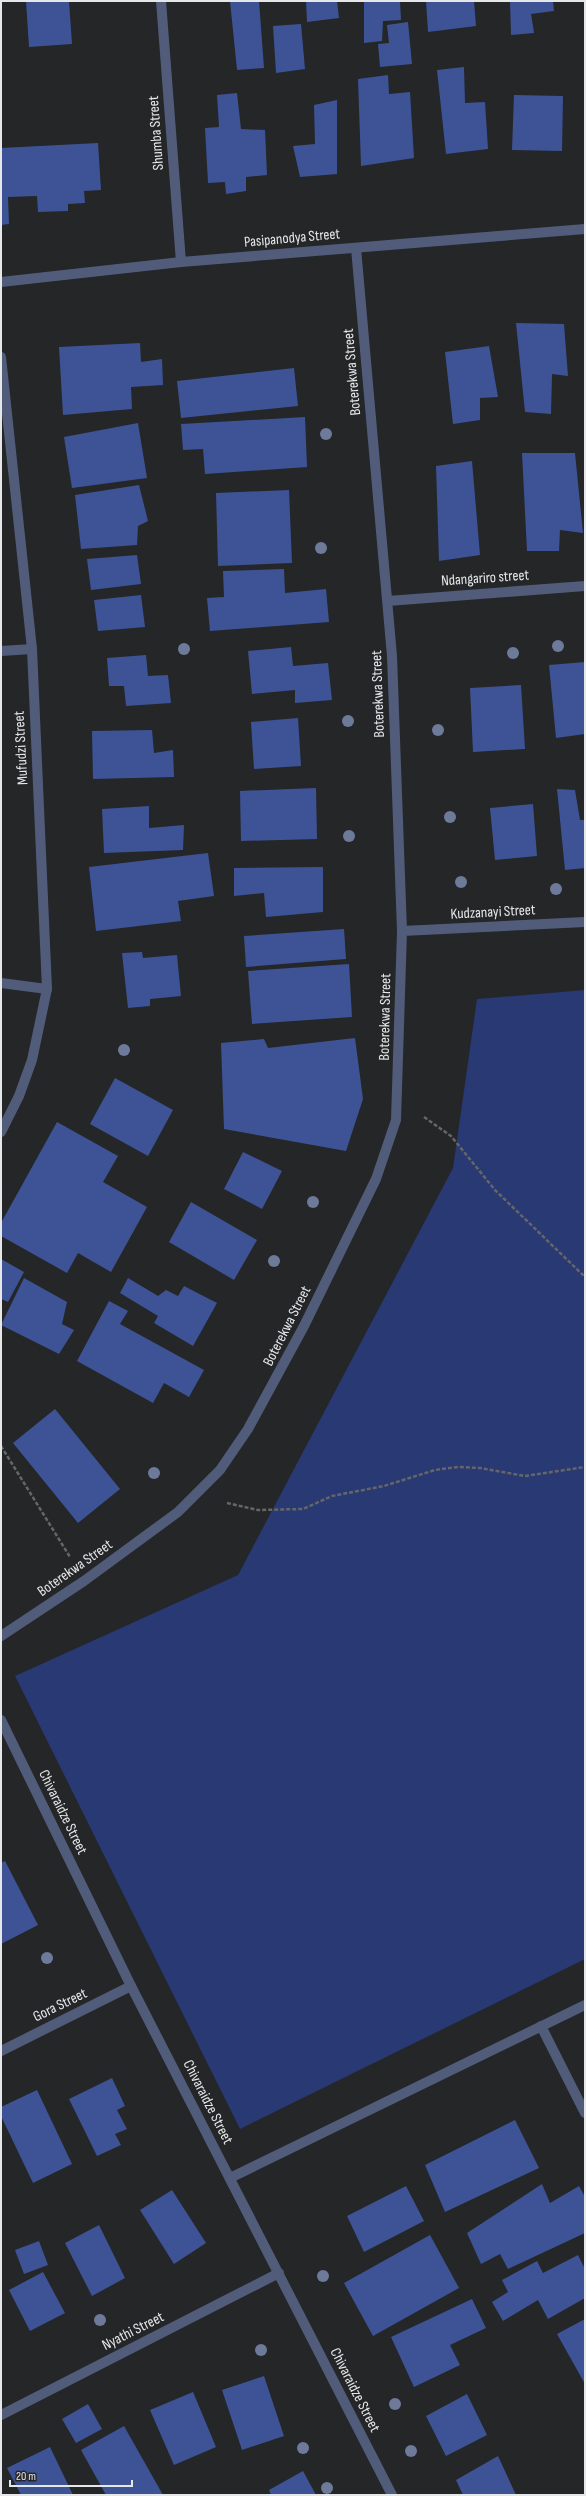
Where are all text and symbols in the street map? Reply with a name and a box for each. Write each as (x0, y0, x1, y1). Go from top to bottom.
street label: Shumba Street (144, 95, 168, 171)
street label: Pasipanodya Street (243, 224, 341, 252)
street label: Boterekwa Street (339, 327, 365, 416)
street label: Ndangariro street (440, 565, 530, 591)
street label: Boterekwa Street (367, 650, 389, 738)
street label: Mufudzi Street (10, 710, 32, 786)
street label: Kudzanayi Street (450, 900, 536, 924)
street label: Boterekwa Street (375, 973, 395, 1061)
street label: Boterekwa Street (259, 1282, 315, 1369)
street label: Boterekwa Street (34, 1535, 117, 1601)
street label: Chivaraidze Street (34, 1767, 92, 1858)
street label: Gora Street (30, 1984, 90, 2026)
street label: Chivaraidze Street (179, 2057, 238, 2148)
street label: Nyathi Street (99, 2307, 167, 2355)
street label: Chivaraidze Street (326, 2345, 385, 2436)
scale bar (10, 2462, 132, 2488)
text: 20 m (16, 2469, 36, 2484)

